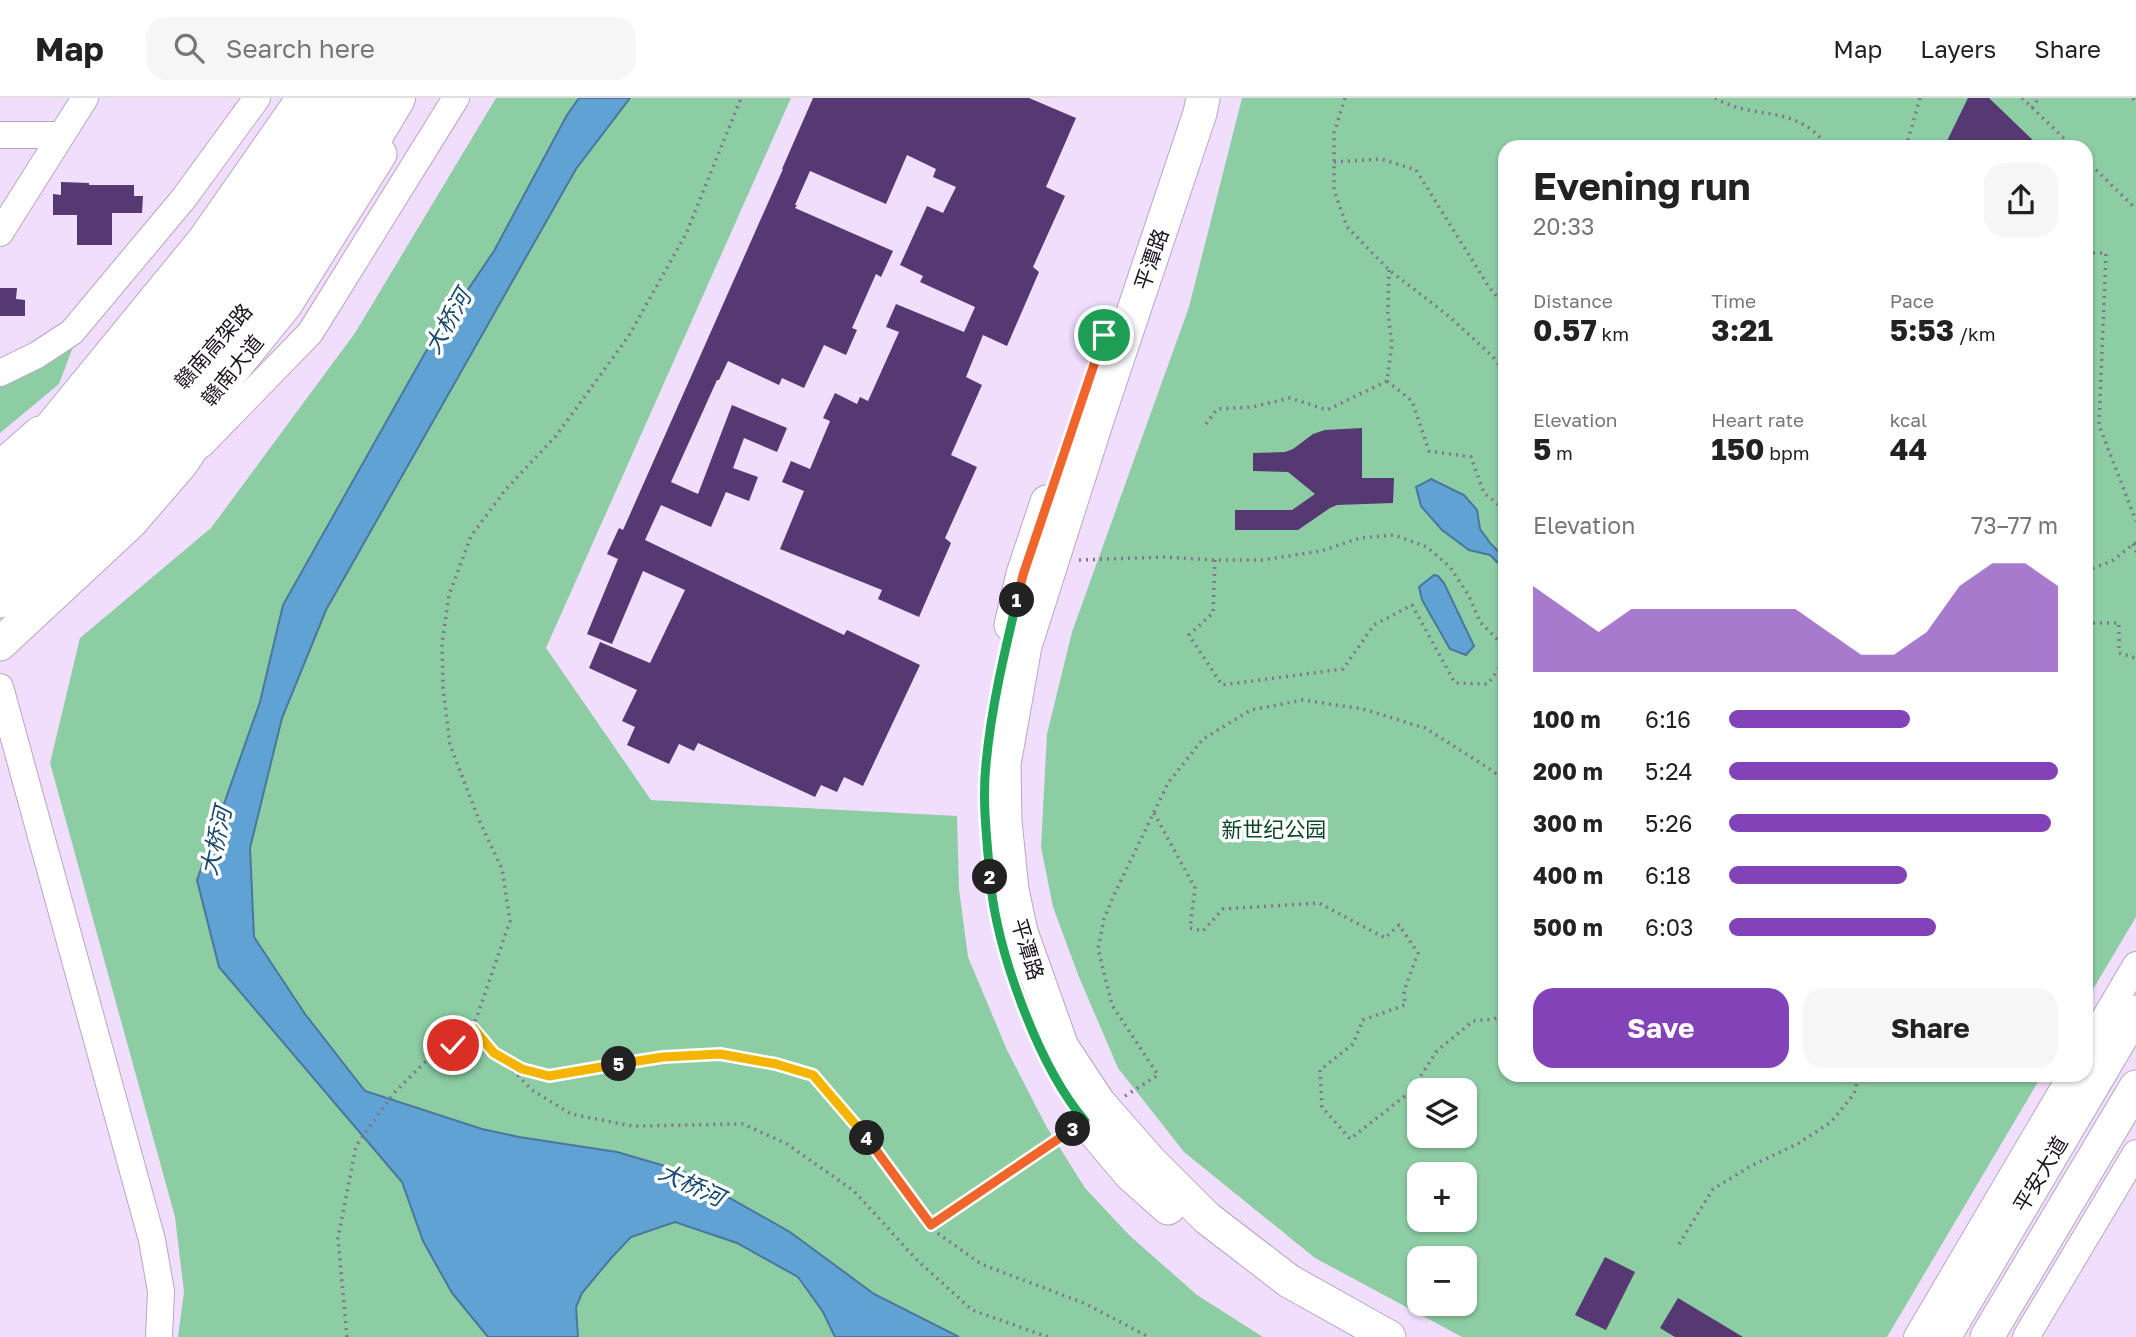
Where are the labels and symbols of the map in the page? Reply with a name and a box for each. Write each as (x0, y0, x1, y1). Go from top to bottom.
street label: 平潭路 (1128, 225, 1174, 293)
water label: 大桥河 (418, 281, 478, 358)
street label: 赣南高架路 (169, 298, 257, 394)
pin (1074, 305, 1134, 365)
street label: 赣南大道 (195, 329, 269, 411)
pin: 1 (1000, 582, 1034, 618)
water label: 大桥河 (194, 800, 237, 878)
park label: 新世纪公园 (1222, 816, 1327, 842)
pin: 2 (972, 860, 1007, 894)
street label: 平潭路 (1006, 915, 1050, 983)
pin (423, 1015, 483, 1075)
pin: 5 (602, 1046, 636, 1082)
pin: 3 (1056, 1112, 1090, 1146)
pin: 4 (850, 1121, 884, 1156)
street label: 平安大道 (2007, 1131, 2073, 1217)
water label: 大桥河 (655, 1157, 733, 1213)

